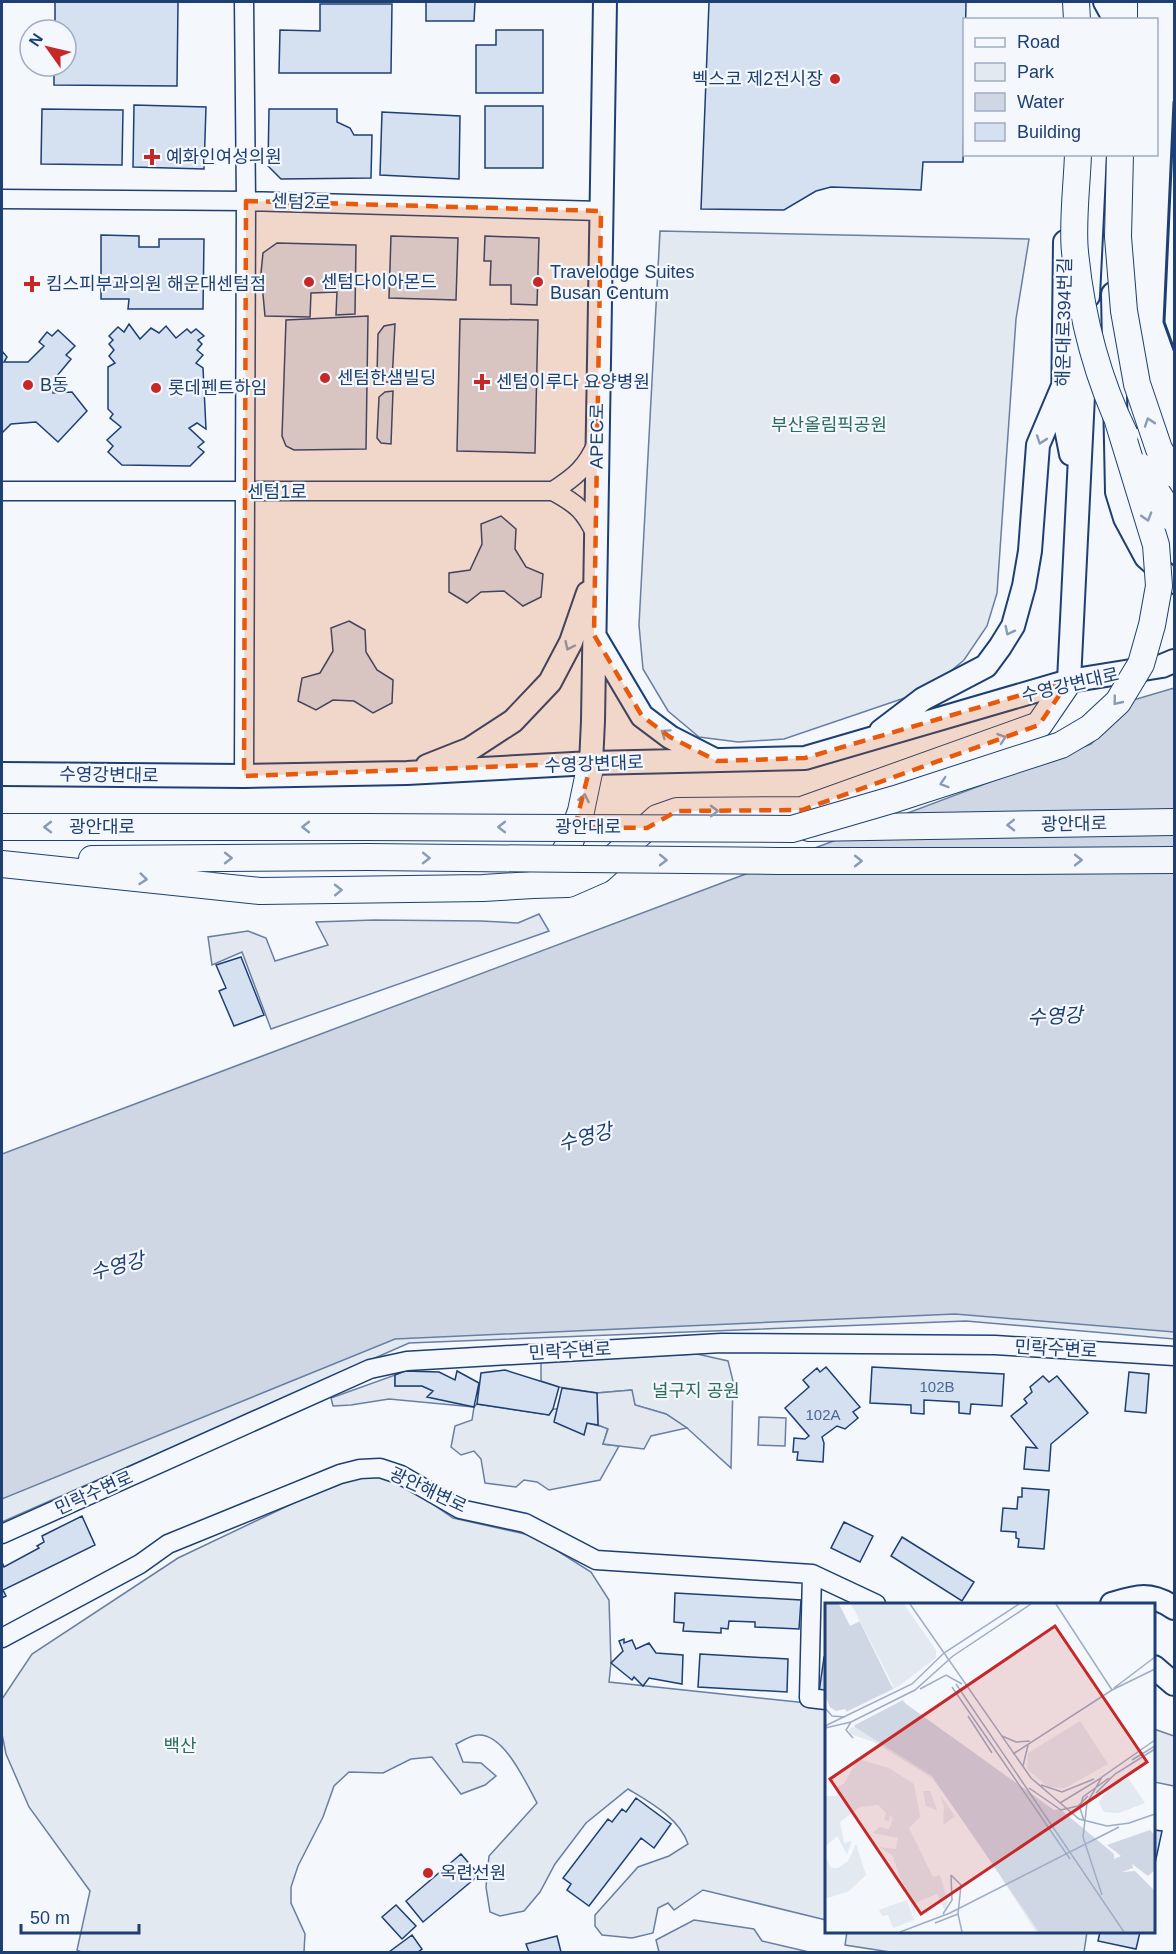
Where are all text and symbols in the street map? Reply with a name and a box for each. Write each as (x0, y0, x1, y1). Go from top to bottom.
north arrow (18, 18, 78, 78)
legend (963, 18, 1158, 156)
text: N (26, 30, 46, 49)
text: Road (1017, 32, 1060, 52)
text: Park (1017, 62, 1055, 82)
place label: 벡스코 제2전시장 (692, 69, 823, 89)
marker: 벡스코 제2전시장 (828, 72, 842, 86)
text: Water (1017, 92, 1064, 112)
text: Building (1017, 122, 1081, 142)
place label: 예화인여성의원 (166, 147, 282, 167)
marker: 예화인여성의원 (143, 148, 161, 166)
street label: 센텀2로 (271, 191, 331, 213)
street label: 해운대로394번길 (1053, 257, 1075, 387)
place label: Travelodge Suites Busan Centum (550, 262, 694, 303)
place label: 센텀다이아몬드 (321, 272, 437, 292)
place label: 킴스피부과의원 해운대센텀점 (46, 274, 266, 294)
marker: 킴스피부과의원 해운대센텀점 (23, 275, 41, 293)
marker: 센텀다이아몬드 (302, 275, 316, 289)
marker: Travelodge Suites Busan Centum (531, 275, 545, 289)
place label: 센텀한샘빌딩 (337, 368, 436, 388)
marker: 센텀한샘빌딩 (318, 371, 332, 385)
place label: 센텀이루다 요양병원 (496, 372, 650, 392)
marker: 센텀이루다 요양병원 (473, 373, 491, 391)
place label: B동 (40, 375, 69, 395)
marker: B동 (21, 378, 35, 392)
place label: 롯데펜트하임 (168, 378, 267, 398)
marker: 롯데펜트하임 (149, 381, 163, 395)
street label: APEC로 (586, 403, 608, 469)
park label: 부산올림픽공원 (771, 415, 887, 435)
one-way arrow (1144, 417, 1157, 428)
one-way arrow (1035, 434, 1048, 445)
street label: 센텀1로 (247, 482, 307, 502)
one-way arrow (1140, 511, 1152, 522)
one-way arrow (1005, 625, 1016, 635)
one-way arrow (564, 640, 576, 651)
street label: 수영강변대로 (1019, 664, 1121, 706)
one-way arrow (1113, 694, 1124, 705)
one-way arrow (661, 729, 672, 740)
one-way arrow (996, 732, 1007, 745)
street label: 수영강변대로 (544, 752, 644, 776)
street label: 수영강변대로 (59, 764, 159, 786)
one-way arrow (939, 776, 950, 788)
one-way arrow (577, 793, 590, 803)
one-way arrow (710, 805, 719, 817)
street label: 광안대로 (1041, 813, 1107, 835)
street label: 광안대로 (69, 817, 135, 837)
street label: 광안대로 (555, 817, 621, 837)
one-way arrow (1007, 819, 1016, 831)
one-way arrow (44, 821, 53, 833)
one-way arrow (302, 821, 311, 833)
one-way arrow (498, 821, 507, 833)
one-way arrow (223, 852, 232, 865)
one-way arrow (422, 852, 431, 864)
one-way arrow (659, 854, 668, 866)
one-way arrow (1074, 854, 1083, 866)
one-way arrow (854, 855, 863, 867)
one-way arrow (139, 872, 148, 885)
one-way arrow (333, 884, 342, 896)
water label: 수영강 (1027, 1003, 1086, 1028)
water label: 수영강 (555, 1119, 617, 1155)
water label: 수영강 (87, 1248, 149, 1284)
street label: 민락수변로 (1014, 1337, 1098, 1361)
street label: 민락수변로 (528, 1339, 612, 1363)
house number: 102B (919, 1378, 955, 1395)
park label: 널구지 공원 (652, 1381, 740, 1401)
house number: 102A (805, 1406, 841, 1423)
street label: 광안해변로 (386, 1463, 470, 1517)
street label: 민락수변로 (52, 1467, 136, 1519)
inset map (825, 1603, 1155, 1933)
park label: 백산 (163, 1736, 197, 1756)
place label: 옥련선원 (440, 1863, 506, 1883)
marker: 옥련선원 (421, 1866, 435, 1880)
scale bar (21, 1897, 140, 1935)
text: 50 m (30, 1908, 70, 1928)

